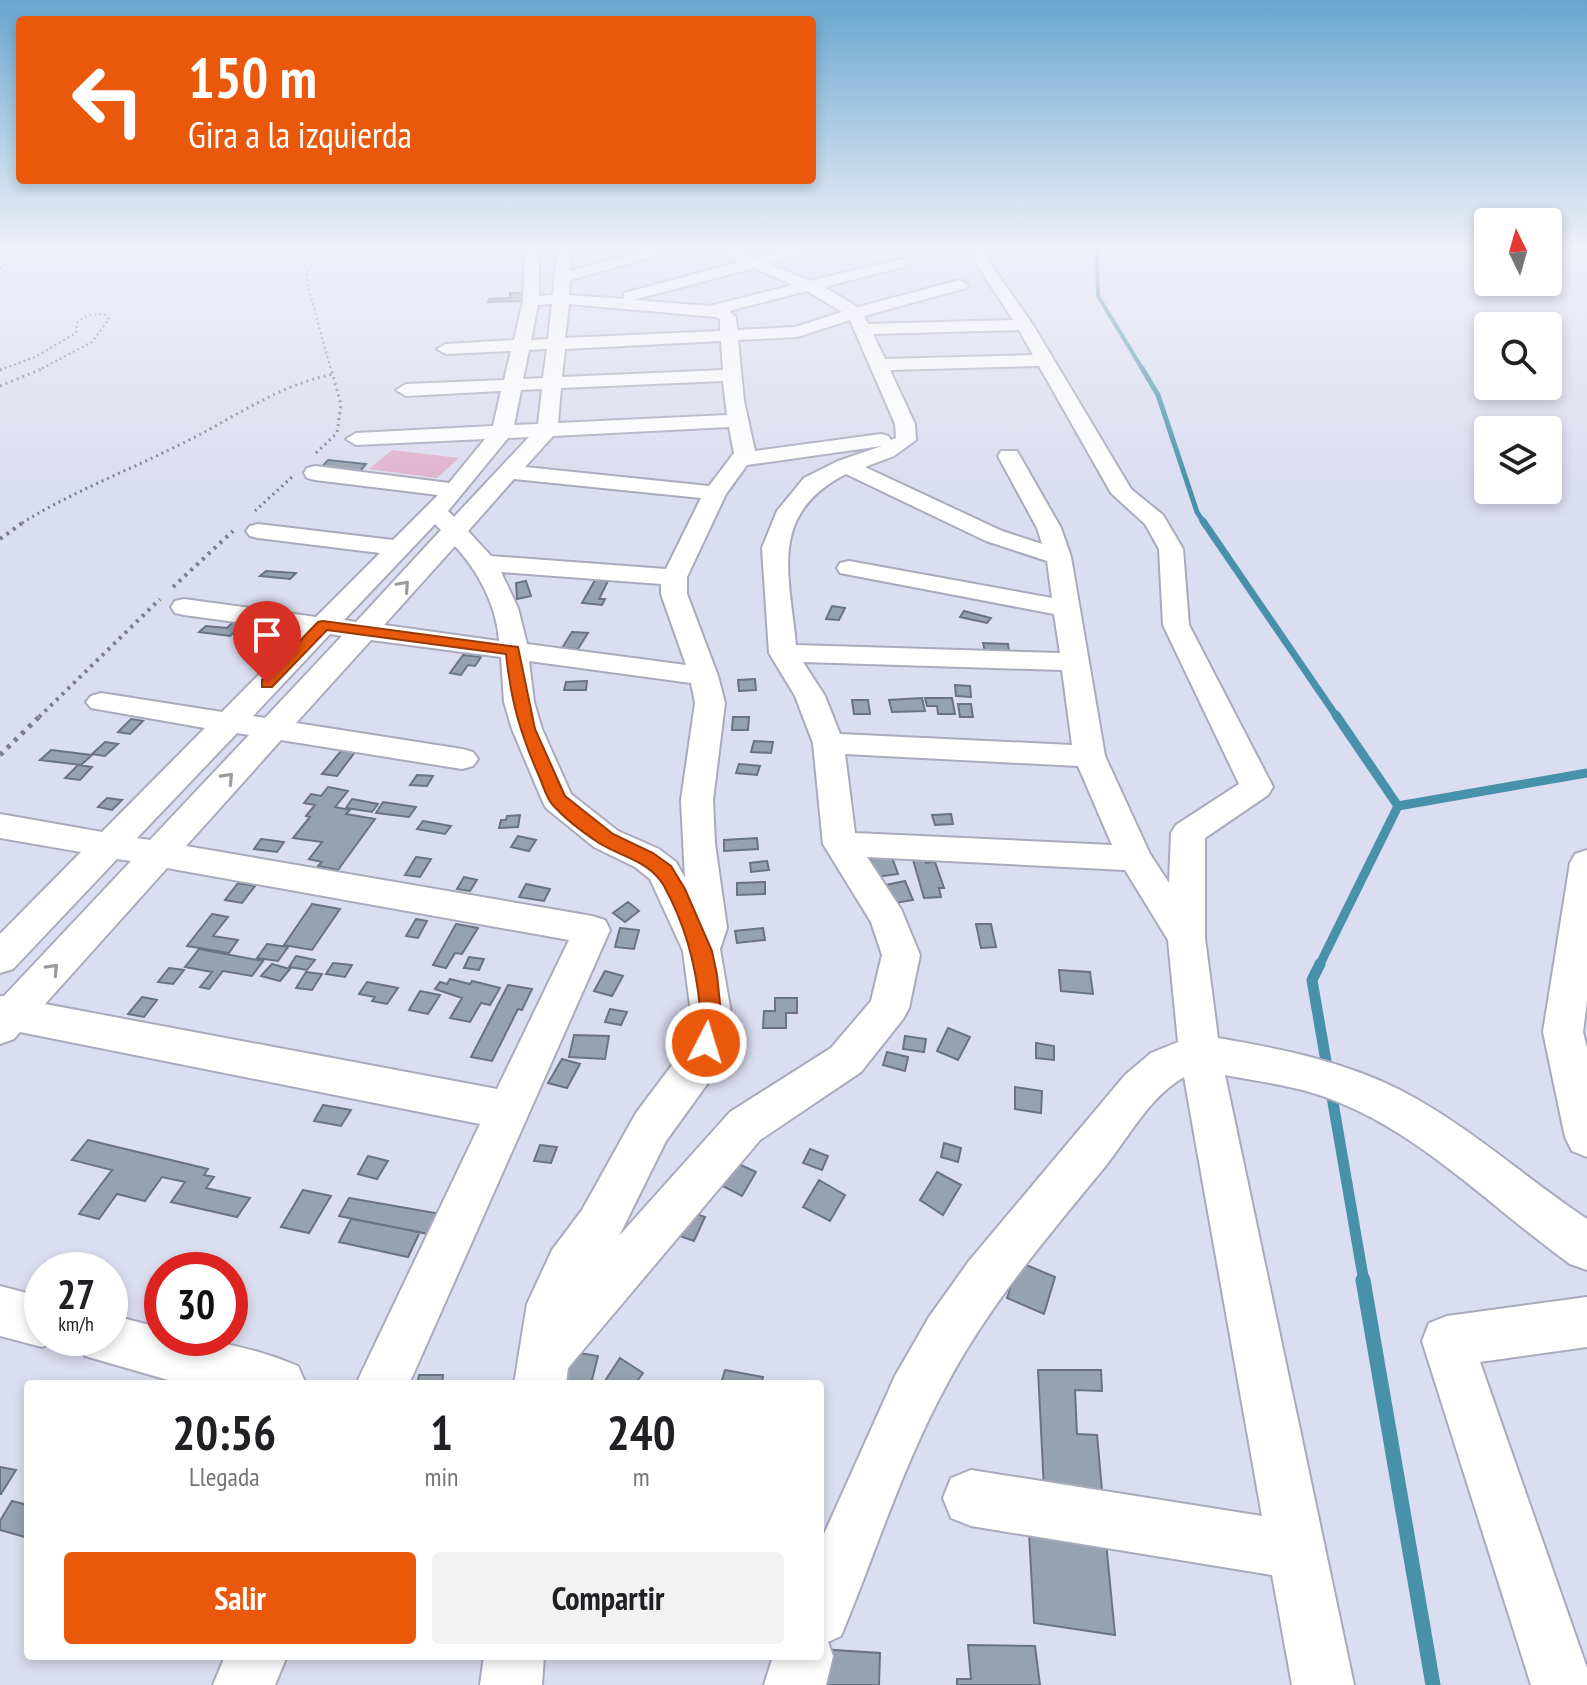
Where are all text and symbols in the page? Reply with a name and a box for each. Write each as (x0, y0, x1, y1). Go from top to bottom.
text: 150 m (188, 41, 317, 113)
icon: left (56, 48, 160, 152)
text: Gira a la izquierda (188, 111, 412, 158)
north arrow (1474, 208, 1562, 296)
map controls (1474, 208, 1562, 504)
button: search (1474, 312, 1562, 400)
button: layers (1474, 416, 1562, 504)
one-way arrow (394, 581, 409, 595)
pin (233, 601, 301, 683)
icon: arrive (245, 613, 289, 657)
one-way arrow (219, 772, 233, 787)
one-way arrow (43, 964, 57, 979)
position arrow (664, 1001, 748, 1085)
speed limit sign: 30 (144, 1252, 248, 1356)
text: 27 (57, 1268, 95, 1320)
text: km/h (58, 1311, 94, 1337)
text: 20:56 (172, 1401, 276, 1463)
text: 1 (430, 1401, 453, 1463)
text: 240 (607, 1401, 676, 1463)
text: Llegada (189, 1460, 260, 1493)
text: min (424, 1460, 458, 1493)
text: m (633, 1460, 650, 1493)
button: Salir (64, 1552, 416, 1644)
button: Compartir (432, 1552, 784, 1644)

